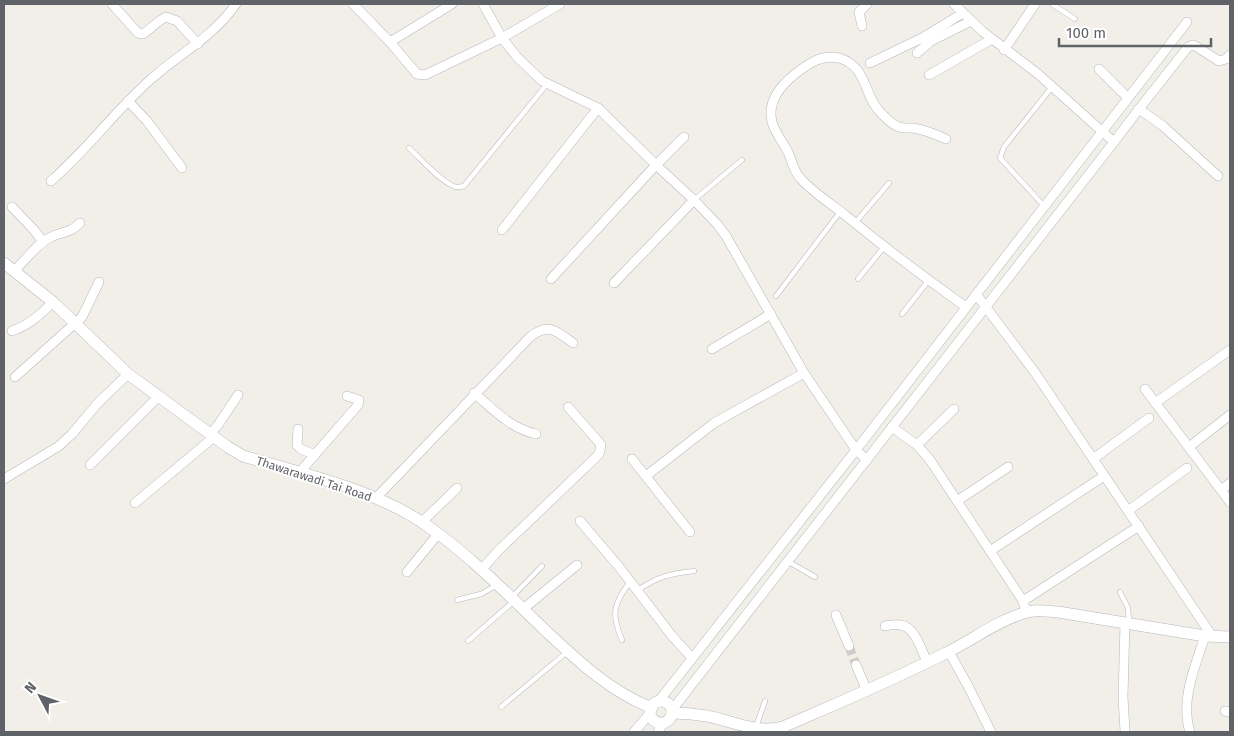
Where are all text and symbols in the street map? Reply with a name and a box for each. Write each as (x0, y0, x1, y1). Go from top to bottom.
scale bar (1059, 15, 1212, 47)
text: 100 m (1066, 24, 1106, 42)
street label: Thawarawadi Tai Road (255, 454, 373, 504)
north arrow (15, 671, 65, 721)
text: N (21, 679, 40, 697)

